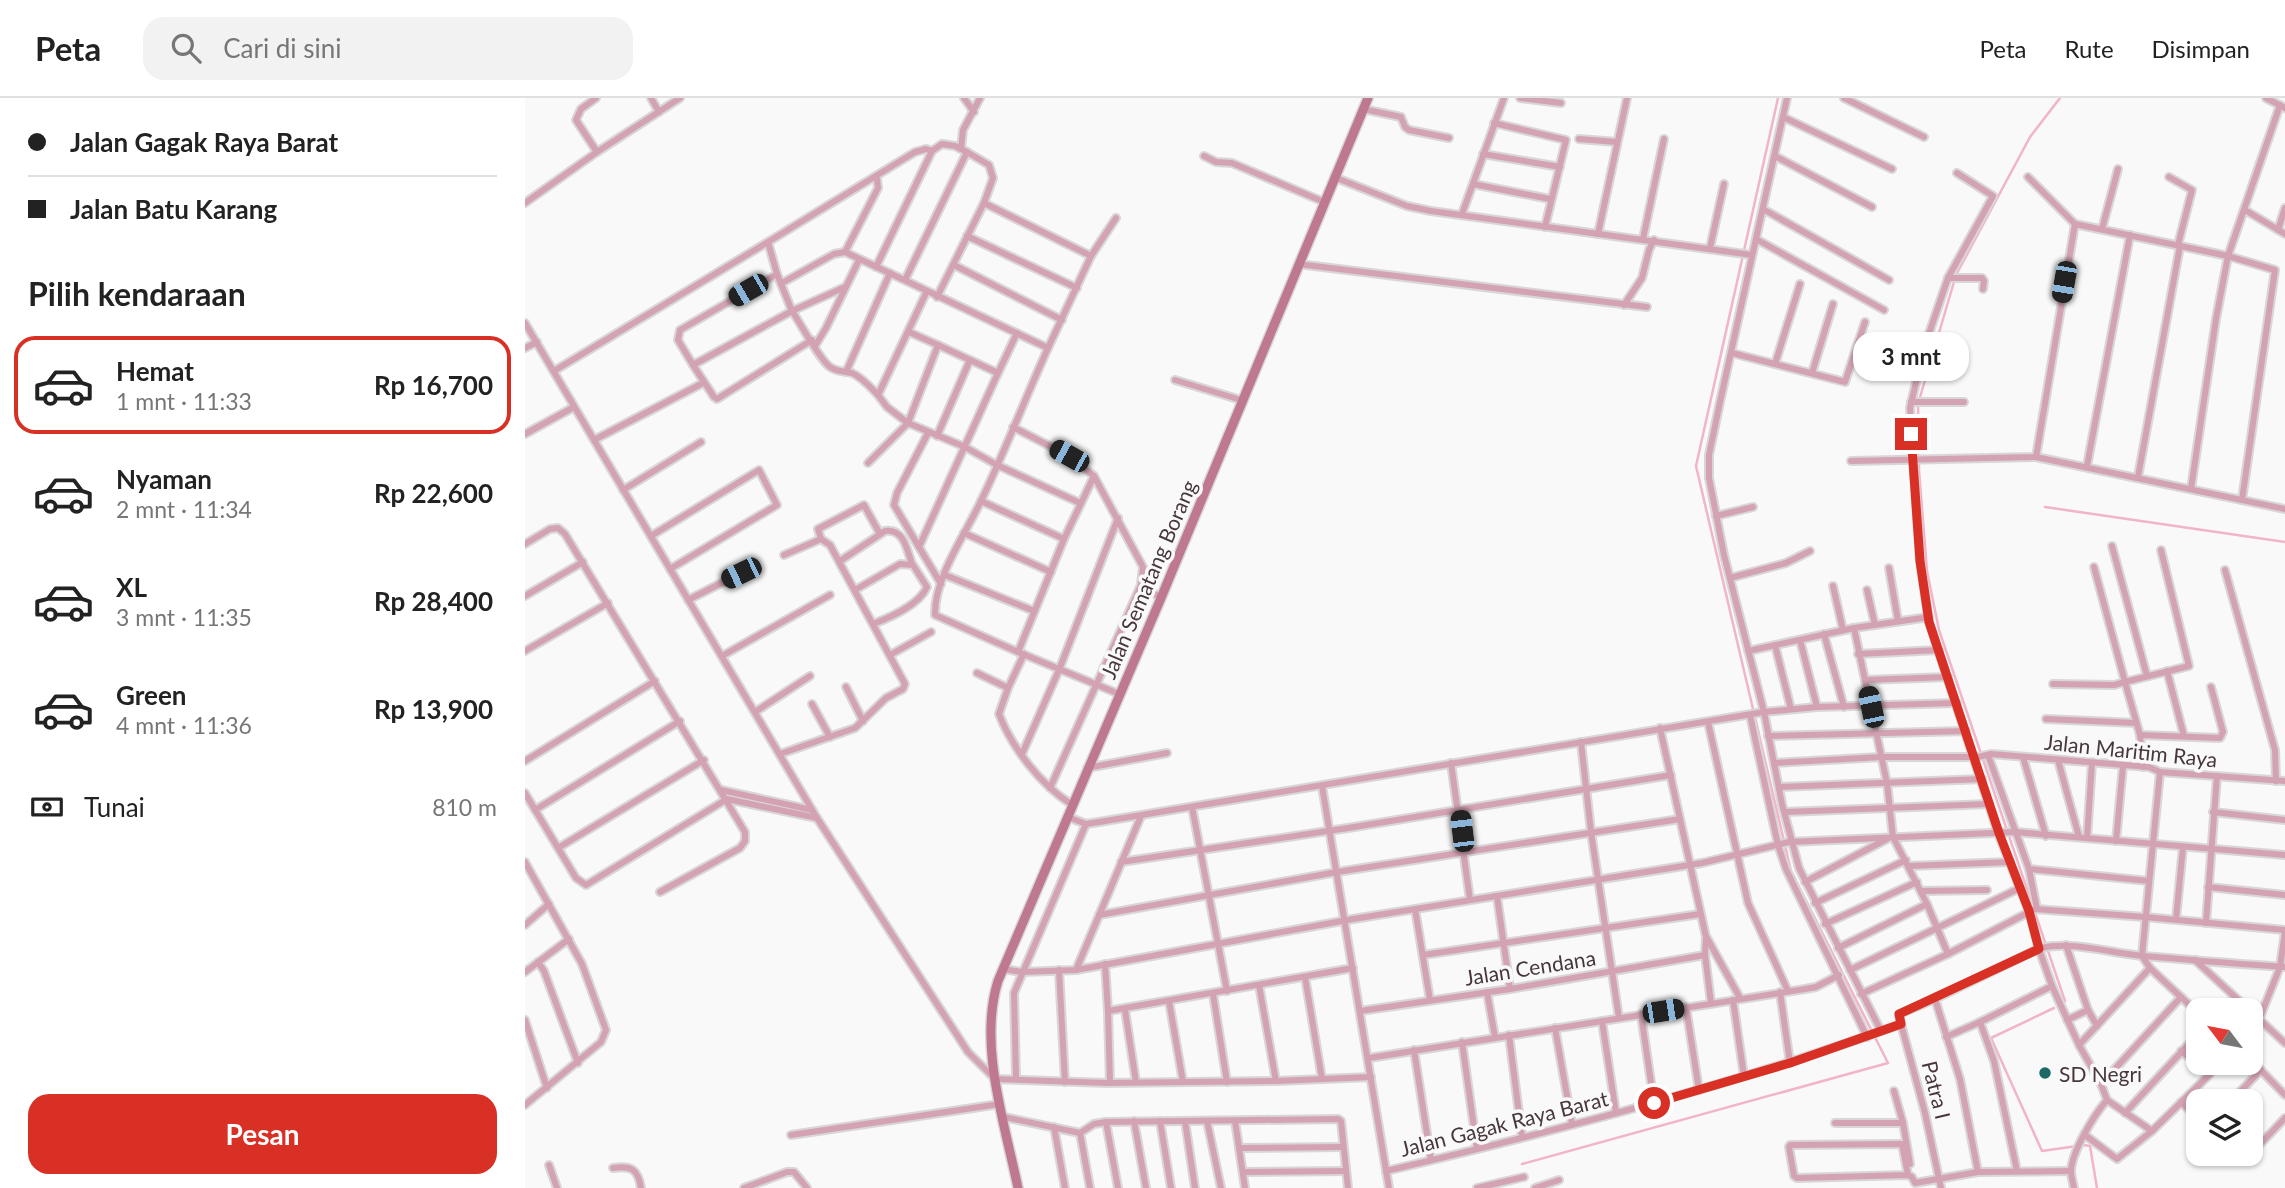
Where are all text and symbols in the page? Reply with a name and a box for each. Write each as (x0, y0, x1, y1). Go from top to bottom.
search box (143, 17, 633, 80)
text: Peta (35, 28, 101, 68)
icon: search (167, 29, 205, 67)
text: Cari di sini (223, 32, 342, 64)
text: Peta (1980, 34, 2026, 63)
text: Rute (2064, 34, 2114, 63)
text: Disimpan (2152, 34, 2250, 63)
text: Jalan Gagak Raya Barat (70, 126, 338, 158)
text: Jalan Batu Karang (70, 193, 277, 225)
car (2051, 259, 2078, 305)
car (725, 270, 772, 310)
text: Pilih kendaraan (28, 274, 246, 313)
callout: 3 mnt (1853, 332, 1969, 382)
text: 3 mnt (1881, 342, 1941, 370)
icon: car (32, 354, 95, 417)
text: Hemat (116, 355, 194, 387)
text: Rp 16,700 (374, 369, 493, 401)
text: 1 mnt · 11:33 (116, 387, 252, 415)
route end (1895, 418, 1927, 450)
car (1046, 437, 1093, 475)
icon: car (32, 462, 95, 525)
text: Nyaman (116, 463, 212, 495)
street label: Jalan Sematang Borang (1095, 476, 1201, 682)
text: Rp 22,600 (374, 477, 493, 509)
text: 2 mnt · 11:34 (116, 495, 252, 523)
car (718, 554, 765, 592)
icon: car (32, 570, 95, 633)
text: XL (116, 571, 147, 603)
text: Rp 28,400 (374, 585, 493, 617)
text: 3 mnt · 11:35 (116, 603, 252, 631)
icon: car (32, 678, 95, 741)
text: Green (116, 679, 186, 711)
car (1857, 684, 1886, 730)
text: Rp 13,900 (374, 693, 493, 725)
text: 4 mnt · 11:36 (116, 711, 252, 739)
street label: Jalan Maritim Raya (2043, 728, 2219, 772)
icon: cash (28, 788, 66, 826)
text: Tunai (84, 791, 145, 823)
text: 810 m (432, 793, 497, 821)
car (1450, 809, 1475, 853)
street label: Jalan Cendana (1463, 944, 1597, 990)
car (1641, 997, 1686, 1025)
north arrow (2186, 998, 2263, 1074)
map controls (2186, 998, 2263, 1166)
street label: Patra I (1918, 1058, 1956, 1122)
place label: SD Negri (2059, 1061, 2142, 1086)
marker: SD Negri (2037, 1065, 2053, 1081)
street label: Jalan Gagak Raya Barat (1398, 1085, 1611, 1161)
route start (1638, 1087, 1670, 1119)
button: layers (2186, 1089, 2263, 1166)
button: Pesan (28, 1094, 497, 1174)

